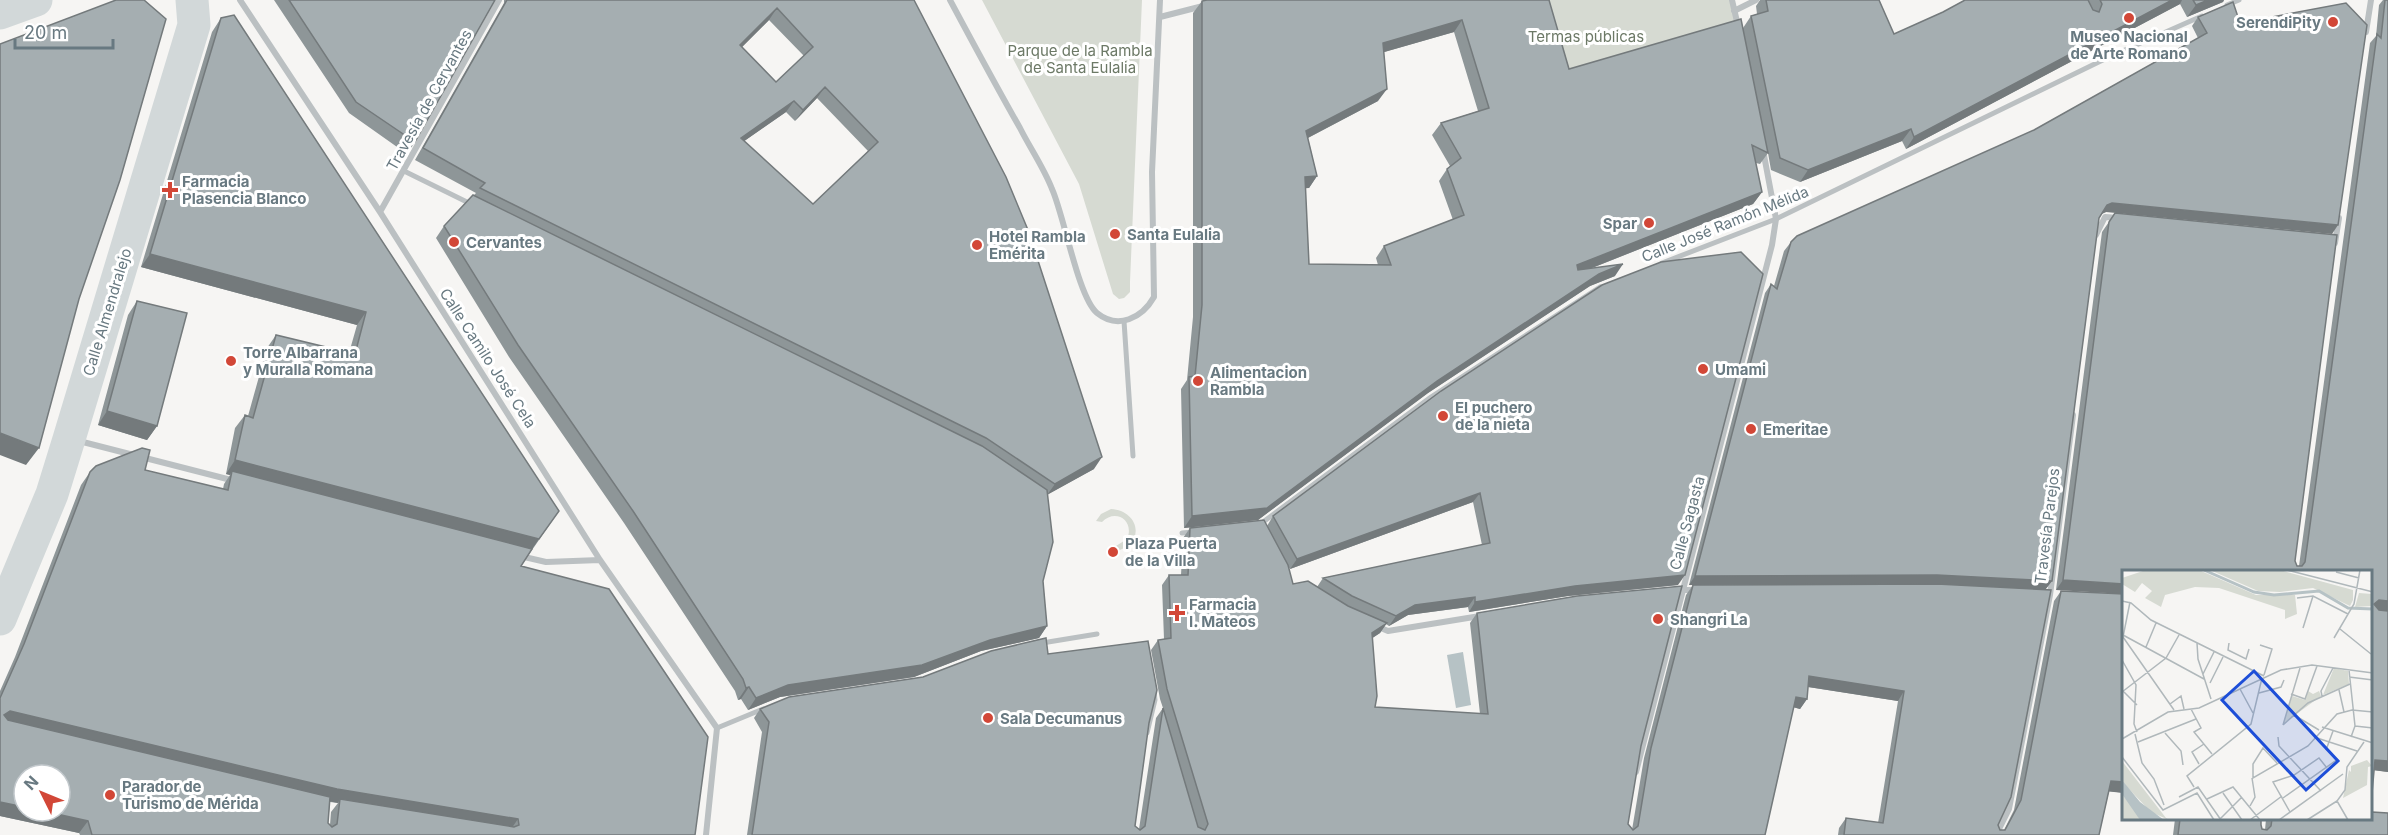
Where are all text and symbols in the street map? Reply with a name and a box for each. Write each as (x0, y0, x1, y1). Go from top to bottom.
marker: Museo Nacional de Arte Romano (2122, 11, 2136, 25)
scale bar (15, 12, 112, 50)
place label: SerendiPity (2236, 13, 2321, 32)
marker: SerendiPity (2326, 15, 2340, 29)
text: 20 m (24, 22, 67, 43)
street label: Travesía de Cervantes (382, 26, 476, 174)
park label: Termas públicas (1528, 27, 1644, 46)
place label: Museo Nacional de Arte Romano (2070, 27, 2188, 63)
park label: Parque de la Rambla de Santa Eulalia (1007, 41, 1153, 77)
place label: Farmacia Plasencia Blanco (182, 172, 306, 208)
street label: Calle José Ramón Mélida (1639, 182, 1811, 266)
marker: Farmacia Plasencia Blanco (163, 183, 177, 197)
place label: Spar (1603, 214, 1637, 233)
marker: Spar (1642, 216, 1656, 230)
place label: Santa Eulalia (1127, 225, 1221, 244)
place label: Hotel Rambla Emérita (989, 227, 1086, 263)
marker: Santa Eulalia (1108, 227, 1122, 241)
place label: Cervantes (466, 233, 542, 252)
marker: Cervantes (447, 235, 461, 249)
marker: Hotel Rambla Emérita (970, 238, 984, 252)
street label: Calle Almendralejo (79, 246, 135, 378)
street label: Calle Camilo José Cela (436, 285, 540, 431)
place label: Torre Albarrana y Muralla Romana (243, 343, 373, 379)
marker: Torre Albarrana y Muralla Romana (224, 354, 238, 368)
place label: Umami (1715, 360, 1766, 379)
marker: Umami (1696, 362, 1710, 376)
place label: Alimentacion Rambla (1210, 363, 1307, 399)
marker: Alimentacion Rambla (1191, 374, 1205, 388)
place label: El puchero de la nieta (1455, 398, 1533, 434)
marker: El puchero de la nieta (1436, 409, 1450, 423)
place label: Emeritae (1763, 420, 1828, 439)
marker: Emeritae (1744, 422, 1758, 436)
street label: Travesía Parejos (2030, 467, 2064, 585)
street label: Calle Sagasta (1665, 474, 1709, 572)
place label: Plaza Puerta de la Villa (1125, 534, 1217, 570)
marker: Plaza Puerta de la Villa (1106, 545, 1120, 559)
inset map (2122, 570, 2373, 820)
place label: Farmacia I. Mateos (1189, 595, 1256, 631)
marker: Farmacia I. Mateos (1170, 606, 1184, 620)
place label: Shangri La (1670, 610, 1748, 629)
marker: Shangri La (1651, 612, 1665, 626)
place label: Sala Decumanus (1000, 709, 1122, 728)
marker: Sala Decumanus (981, 711, 995, 725)
north arrow (12, 763, 72, 823)
text: N (20, 771, 43, 794)
place label: Parador de Turismo de Mérida (122, 777, 259, 813)
marker: Parador de Turismo de Mérida (103, 788, 117, 802)

